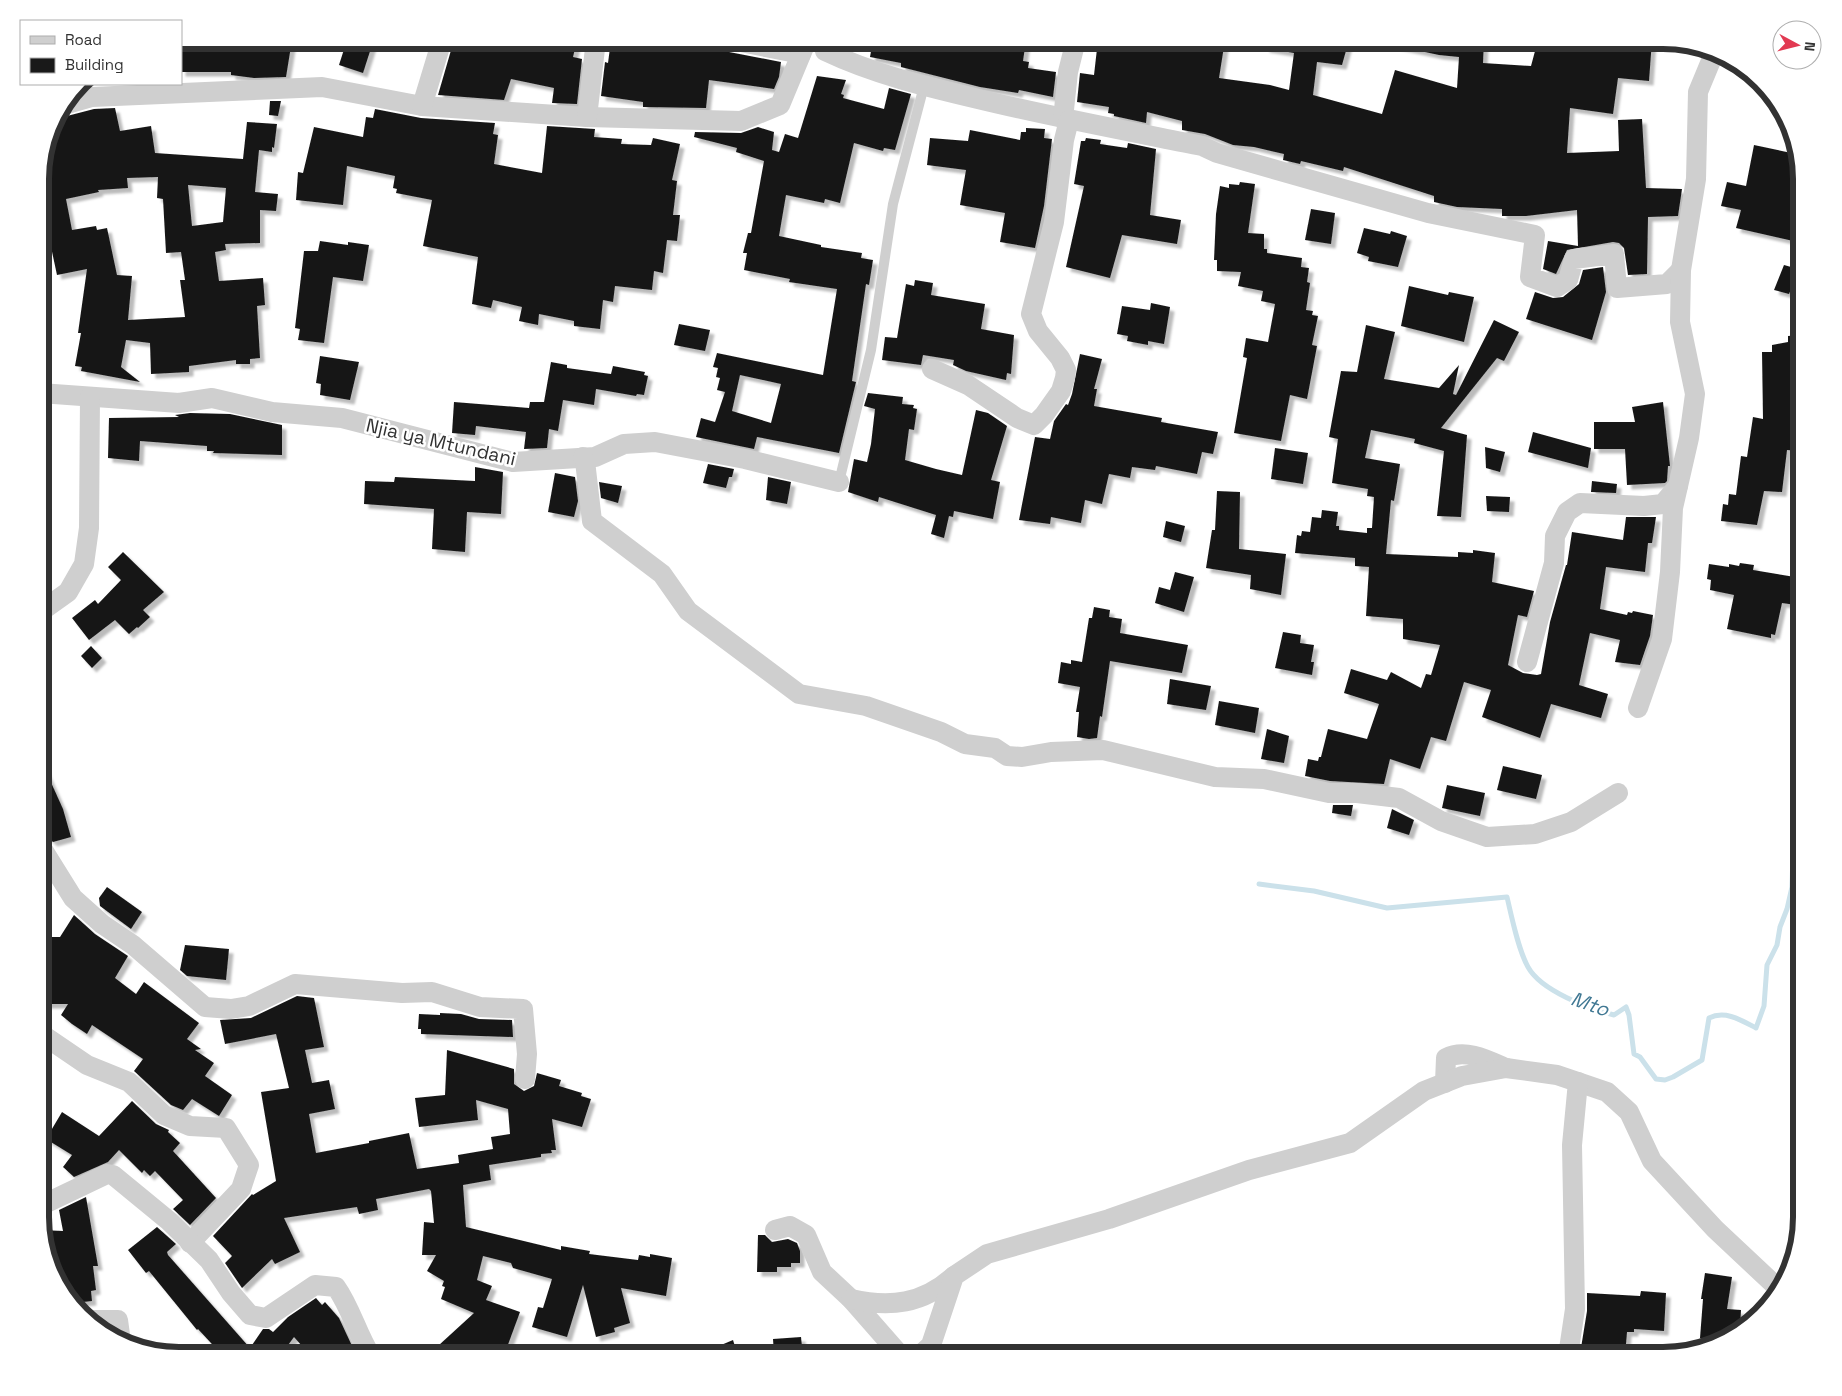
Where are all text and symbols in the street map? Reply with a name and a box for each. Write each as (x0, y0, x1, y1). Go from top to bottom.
legend (20, 20, 182, 85)
north arrow (1772, 20, 1822, 70)
text: Road (65, 30, 102, 49)
text: N (1800, 41, 1819, 52)
text: Building (65, 55, 124, 74)
street label: Njia ya Mtundani (364, 413, 518, 471)
water label: Mto (1568, 985, 1613, 1023)

